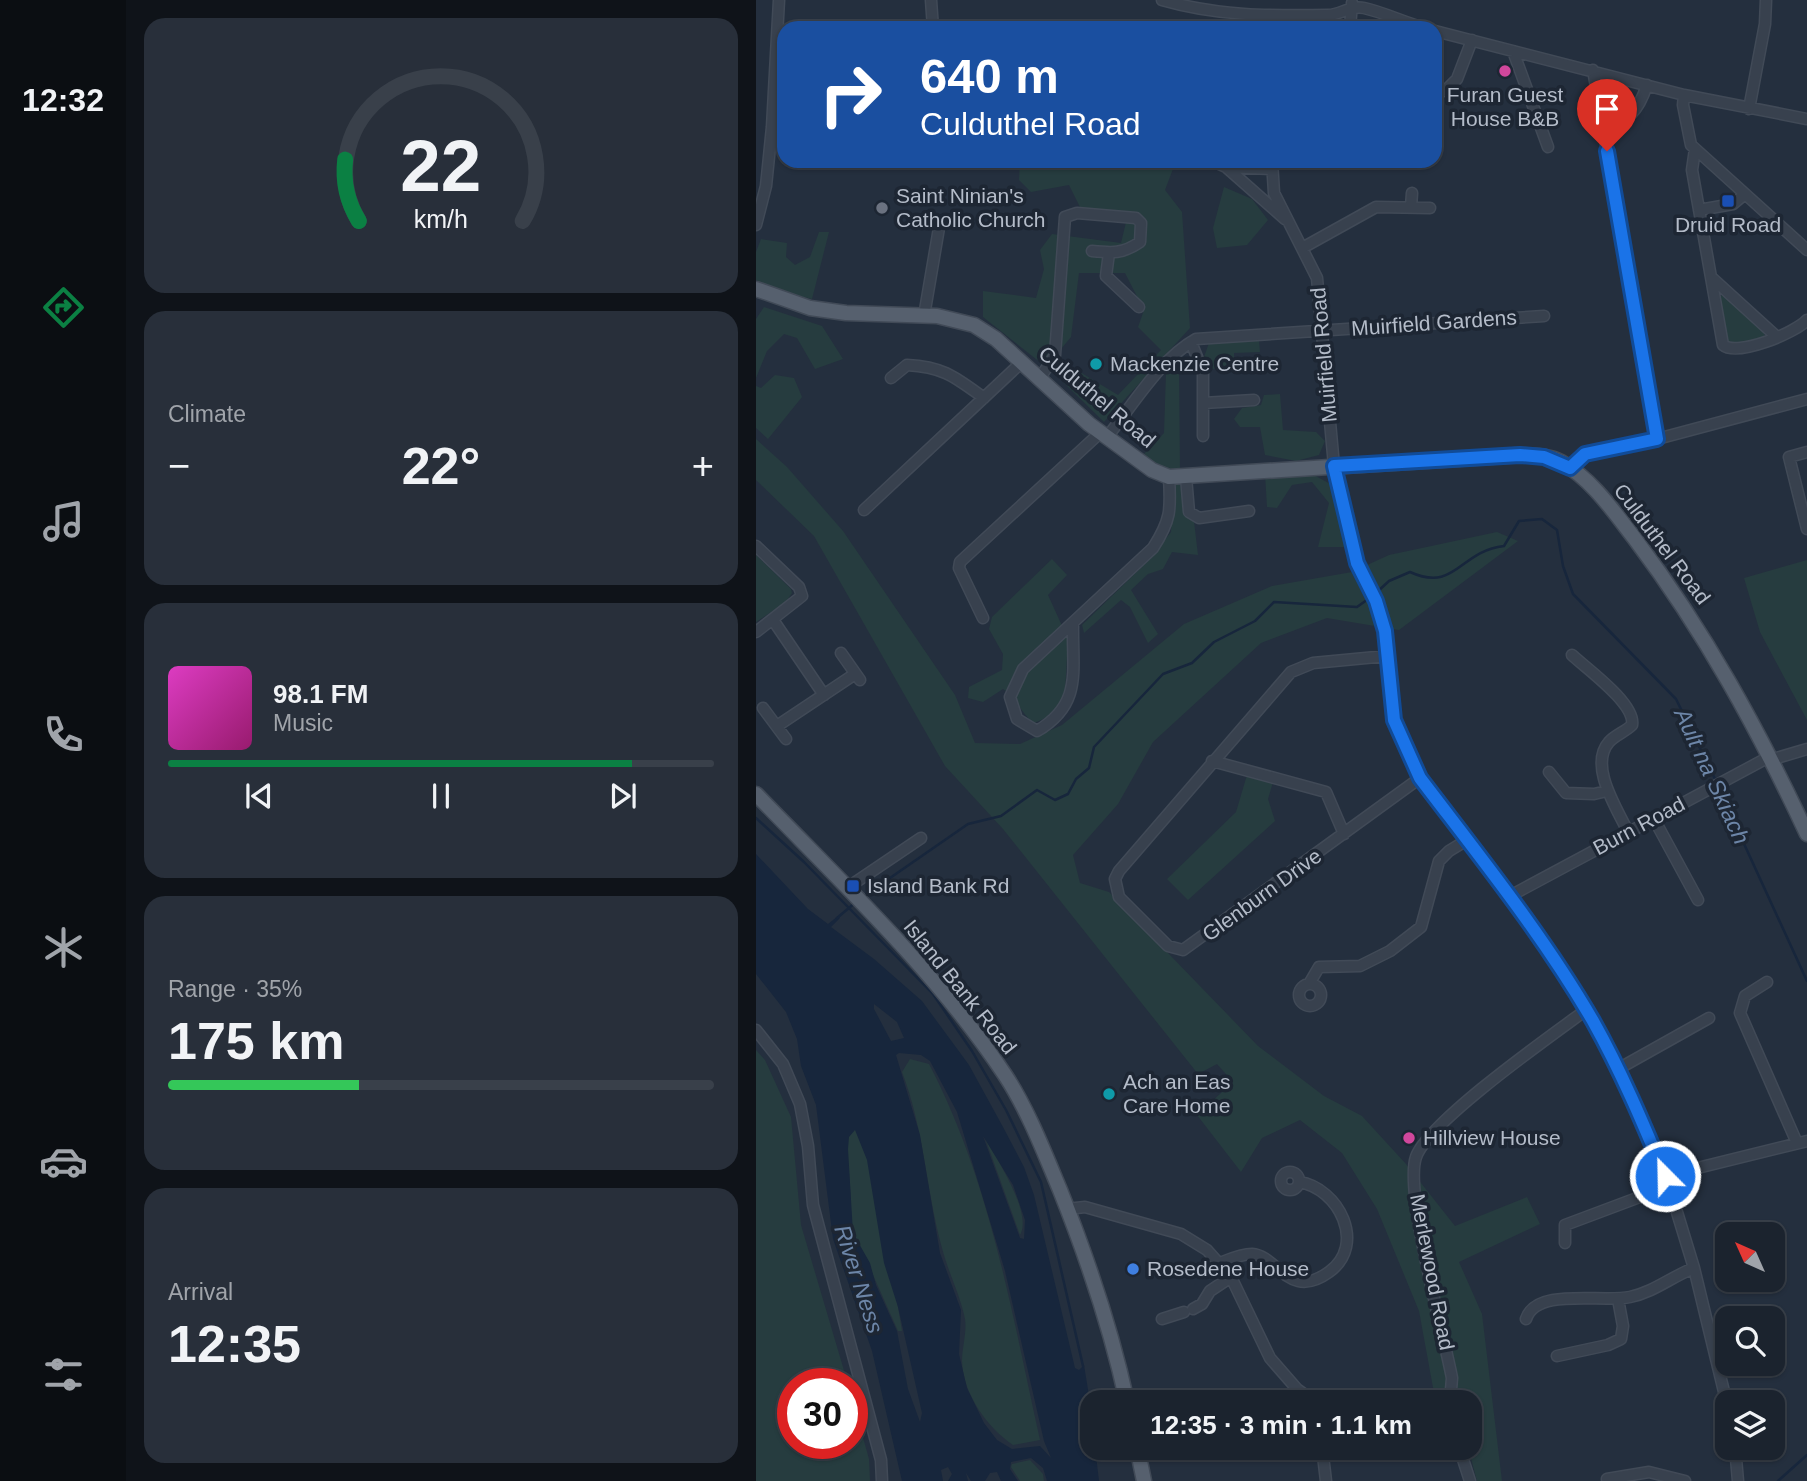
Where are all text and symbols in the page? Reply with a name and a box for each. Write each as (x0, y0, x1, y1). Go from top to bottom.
icon: right (805, 49, 896, 140)
text: 640 m (920, 49, 1059, 103)
marker: Furan Guest House B&B (1497, 63, 1513, 79)
pin (1577, 79, 1637, 151)
text: 12:32 (22, 82, 104, 118)
place label: Furan Guest House B&B (1447, 83, 1564, 130)
icon: arrive (1588, 90, 1626, 128)
text: Culduthel Road (920, 106, 1141, 142)
text: 22 (401, 126, 481, 207)
place label: Saint Ninian's Catholic Church (896, 184, 1045, 231)
marker: Druid Road (1720, 193, 1736, 209)
marker: Saint Ninian's Catholic Church (874, 200, 890, 216)
text: km/h (414, 205, 468, 233)
place label: Druid Road (1675, 213, 1781, 236)
icon: directions (39, 283, 88, 332)
street label: Muirfield Road (1306, 287, 1341, 423)
street label: Muirfield Gardens (1350, 305, 1517, 340)
street label: Culduthel Road (1034, 341, 1160, 452)
place label: Mackenzie Centre (1110, 352, 1279, 375)
marker: Mackenzie Centre (1088, 356, 1104, 372)
text: Climate (168, 401, 246, 427)
text: 22° (402, 437, 480, 495)
text: − (168, 445, 190, 487)
text: + (692, 445, 714, 487)
street label: Culduthel Road (1610, 479, 1715, 608)
icon: music (39, 497, 88, 546)
text: 98.1 FM (273, 679, 368, 709)
water label: Ault na Skiach (1668, 702, 1755, 848)
icon: phone (39, 710, 88, 759)
text: Music (273, 710, 333, 736)
icon: previous (240, 777, 278, 815)
icon: pause (422, 777, 460, 815)
icon: next (604, 777, 642, 815)
street label: Burn Road (1589, 792, 1688, 859)
street label: Glenburn Drive (1198, 844, 1326, 945)
place label: Island Bank Rd (867, 874, 1009, 897)
marker: Island Bank Rd (845, 878, 861, 894)
street label: Island Bank Road (899, 915, 1021, 1058)
icon: climate (39, 923, 88, 972)
text: Range · 35% (168, 976, 302, 1002)
text: 175 km (168, 1012, 344, 1070)
place label: Ach an Eas Care Home (1123, 1070, 1230, 1117)
marker: Ach an Eas Care Home (1101, 1086, 1117, 1102)
place label: Hillview House (1423, 1126, 1561, 1149)
marker: Hillview House (1401, 1130, 1417, 1146)
icon: car (39, 1137, 88, 1186)
position arrow (1628, 1139, 1702, 1213)
street label: Merlewood Road (1406, 1192, 1459, 1352)
water label: River Ness (829, 1222, 889, 1337)
north arrow (1715, 1222, 1785, 1292)
map controls (1715, 1222, 1785, 1460)
place label: Rosedene House (1147, 1257, 1309, 1280)
marker: Rosedene House (1125, 1261, 1141, 1277)
text: Arrival (168, 1279, 233, 1305)
button: search (1715, 1306, 1785, 1376)
text: 12:35 (168, 1315, 301, 1373)
icon: filters (39, 1350, 88, 1399)
speed limit sign: 30 (777, 1368, 868, 1459)
button: layers (1715, 1390, 1785, 1460)
text: 12:35 · 3 min · 1.1 km (1150, 1410, 1412, 1440)

